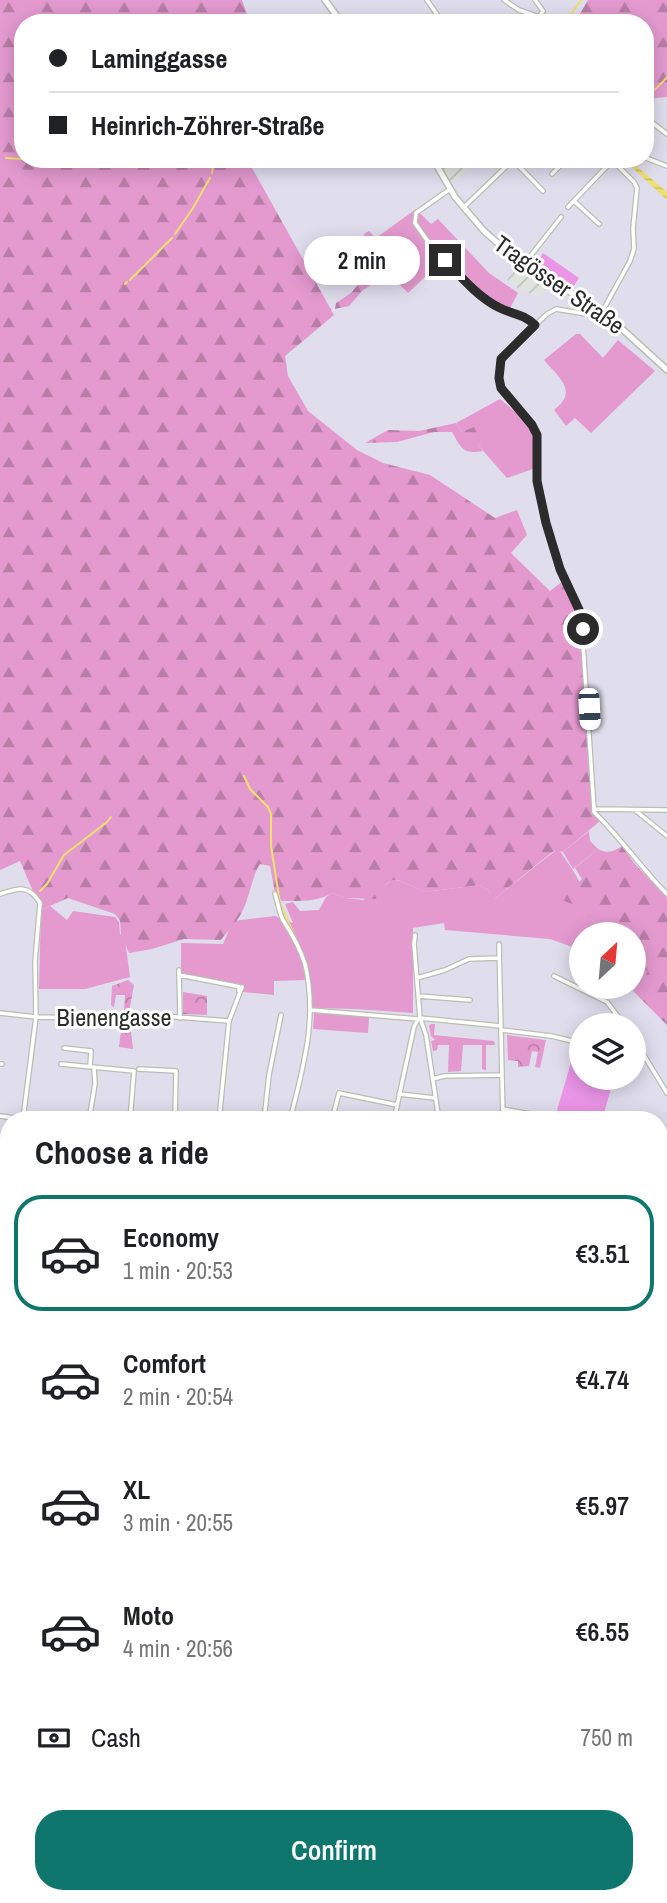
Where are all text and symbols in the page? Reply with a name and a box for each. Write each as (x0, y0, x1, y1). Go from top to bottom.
text: Laminggasse (91, 41, 227, 76)
text: Heinrich-Zöhrer-Straße (91, 108, 324, 143)
street label: Tragösser Straße (488, 227, 631, 341)
callout: 2 min (305, 236, 420, 284)
route end (429, 244, 461, 276)
text: 2 min (338, 245, 386, 276)
route start (567, 613, 599, 645)
car (578, 687, 601, 731)
north arrow (569, 922, 646, 999)
map controls (569, 922, 646, 1090)
street label: Bienengasse (57, 1001, 171, 1033)
button: layers (569, 1013, 646, 1090)
text: Choose a ride (35, 1131, 209, 1174)
text: Economy (123, 1220, 219, 1255)
icon: car (39, 1222, 102, 1285)
text: €3.51 (576, 1236, 629, 1271)
text: 1 min · 20:53 (123, 1255, 233, 1286)
text: Comfort (123, 1346, 206, 1381)
icon: car (39, 1348, 102, 1411)
text: €4.74 (576, 1362, 629, 1397)
text: 2 min · 20:54 (123, 1381, 233, 1412)
text: XL (123, 1472, 150, 1507)
icon: car (39, 1474, 102, 1537)
text: €5.97 (576, 1488, 629, 1523)
text: 3 min · 20:55 (123, 1507, 233, 1538)
text: Moto (123, 1598, 174, 1633)
icon: car (39, 1600, 102, 1663)
text: €6.55 (576, 1614, 629, 1649)
text: 4 min · 20:56 (123, 1633, 233, 1664)
icon: cash (35, 1719, 73, 1757)
text: Cash (91, 1720, 141, 1755)
text: 750 m (581, 1722, 633, 1753)
button: Confirm (35, 1810, 633, 1890)

